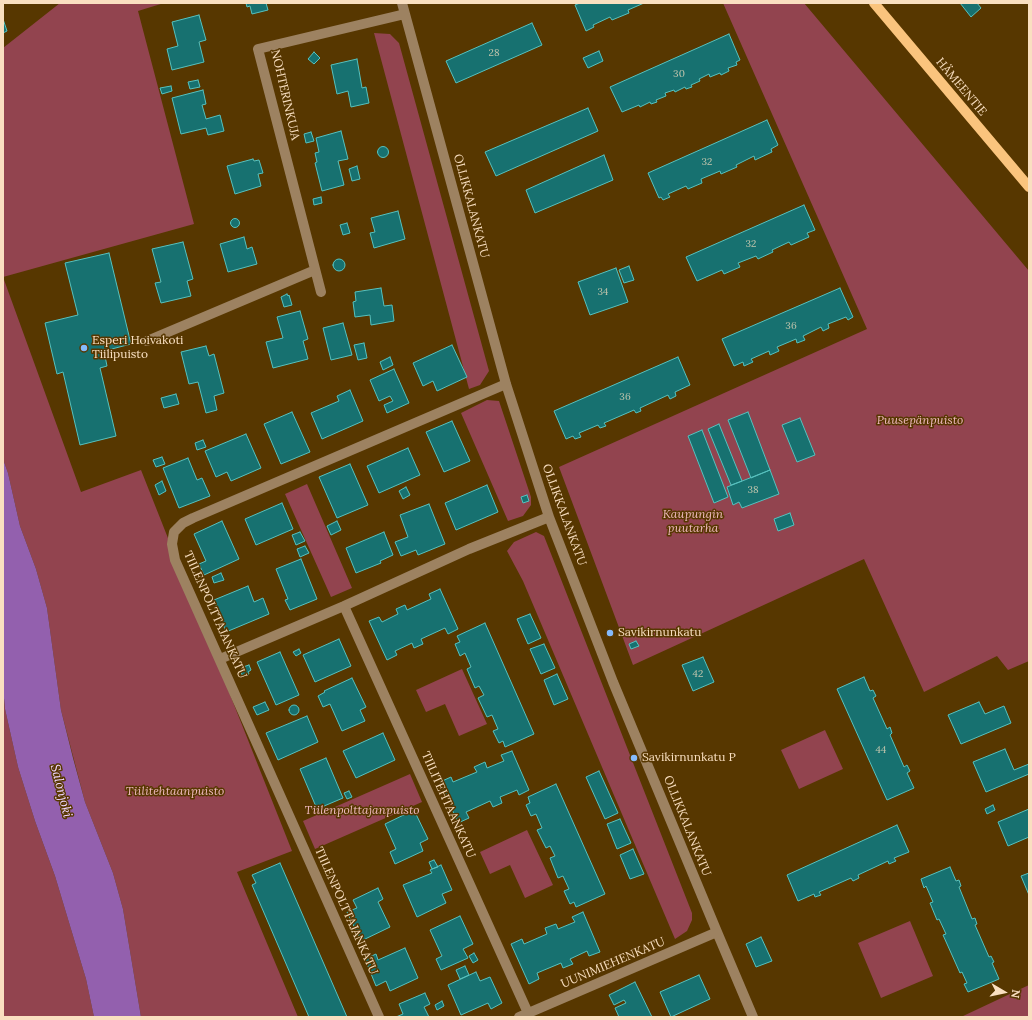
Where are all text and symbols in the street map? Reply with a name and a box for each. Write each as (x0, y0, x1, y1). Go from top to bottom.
house number: 28 (489, 47, 499, 59)
street label: NOHTERINKUJA (268, 48, 302, 142)
street label: HÄMEENTIE (933, 55, 989, 119)
house number: 30 (673, 68, 685, 80)
street label: OLLIKKALANKATU (450, 152, 492, 260)
house number: 32 (702, 156, 712, 168)
house number: 32 (746, 238, 756, 250)
house number: 34 (598, 286, 608, 298)
house number: 36 (785, 320, 797, 332)
place label: Esperi Hoivakoti Tiilipuisto (92, 334, 183, 362)
marker: Esperi Hoivakoti Tiilipuisto (79, 343, 89, 353)
house number: 36 (619, 391, 631, 403)
park label: Puusepänpuisto (877, 414, 963, 428)
street label: OLLIKKALANKATU (539, 462, 589, 568)
house number: 38 (747, 484, 759, 496)
park label: Kaupungin puutarha (663, 508, 723, 536)
street label: TIILENPOLTTAJANKATU (180, 549, 250, 681)
place label: Savikirnunkatu (618, 626, 701, 640)
marker: Savikirnunkatu (605, 628, 615, 638)
house number: 42 (693, 668, 703, 680)
house number: 44 (876, 744, 886, 756)
street label: TIILITEHTAANKATU (418, 749, 478, 861)
place label: Savikirnunkatu P (642, 751, 736, 765)
marker: Savikirnunkatu P (629, 753, 639, 763)
water label: Salonjoki (47, 763, 75, 819)
street label: OLLIKKALANKATU (660, 774, 714, 878)
park label: Tiilitehtaanpuisto (126, 785, 224, 799)
park label: Tiilenpolttajanpuisto (304, 804, 420, 818)
street label: TIILENPOLTTAJANKATU (311, 845, 381, 977)
street label: UUNIMIEHENKATU (559, 935, 667, 991)
north arrow (984, 972, 1024, 1012)
text: N (1008, 989, 1023, 999)

